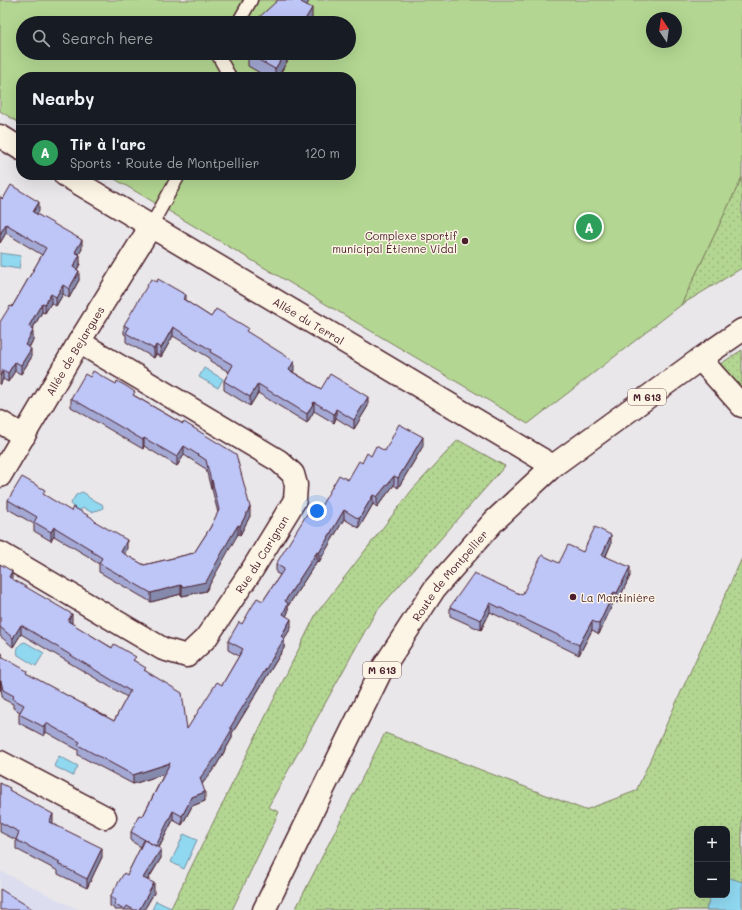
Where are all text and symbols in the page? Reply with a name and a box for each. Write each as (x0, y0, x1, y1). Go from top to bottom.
north arrow (646, 12, 682, 48)
search box (16, 16, 356, 60)
icon: search (30, 27, 52, 49)
text: Search here (62, 28, 153, 48)
text: Nearby (32, 87, 94, 109)
text: Tir à l'arc (70, 134, 146, 154)
text: A (40, 144, 50, 161)
text: 120 m (304, 144, 340, 161)
text: Sports · Route de Montpellier (70, 154, 259, 171)
pin: A (576, 212, 602, 242)
place label: Complexe sportif municipal Étienne Vidal (332, 228, 458, 256)
marker: Complexe sportif municipal Étienne Vidal (460, 236, 470, 246)
street label: Allée du Terral (271, 293, 347, 348)
street label: Allée de Bejargues (42, 303, 107, 398)
road number: M 613 (628, 389, 666, 405)
your location (307, 501, 327, 521)
street label: Rue du Carignan (231, 512, 291, 596)
street label: Route de Montpellier (408, 526, 491, 624)
place label: La Martinière (581, 590, 655, 605)
marker: La Martinière (568, 592, 578, 602)
road number: M 613 (363, 662, 401, 678)
map controls (694, 826, 730, 898)
button: + (694, 826, 730, 862)
button: − (694, 862, 730, 898)

